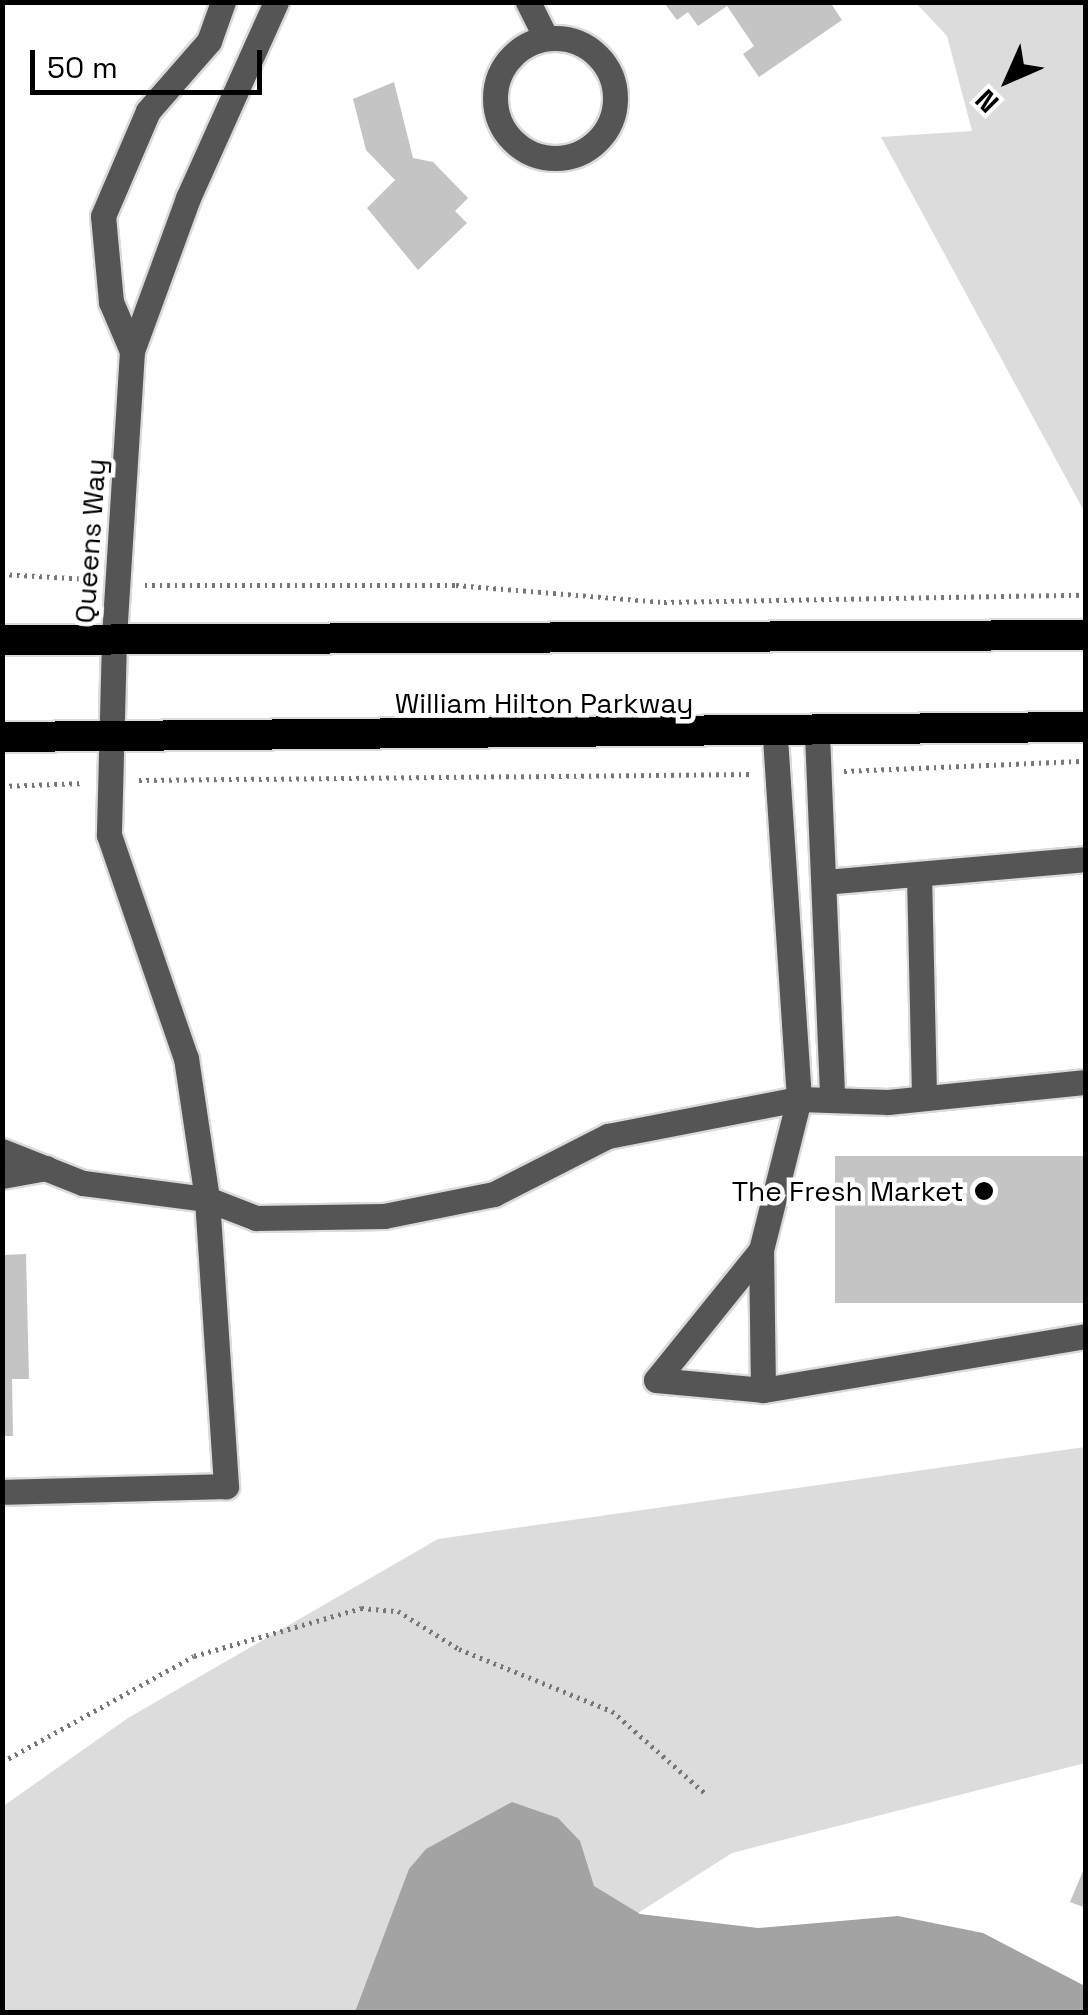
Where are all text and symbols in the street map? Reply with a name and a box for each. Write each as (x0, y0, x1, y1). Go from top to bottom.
scale bar (35, 30, 268, 92)
north arrow (958, 30, 1058, 130)
text: 50 m (47, 48, 118, 87)
text: N (967, 82, 1006, 121)
street label: Queens Way (67, 457, 113, 625)
street label: William Hilton Parkway (395, 686, 693, 720)
place label: The Fresh Market (732, 1174, 964, 1208)
marker: The Fresh Market (973, 1180, 995, 1202)

